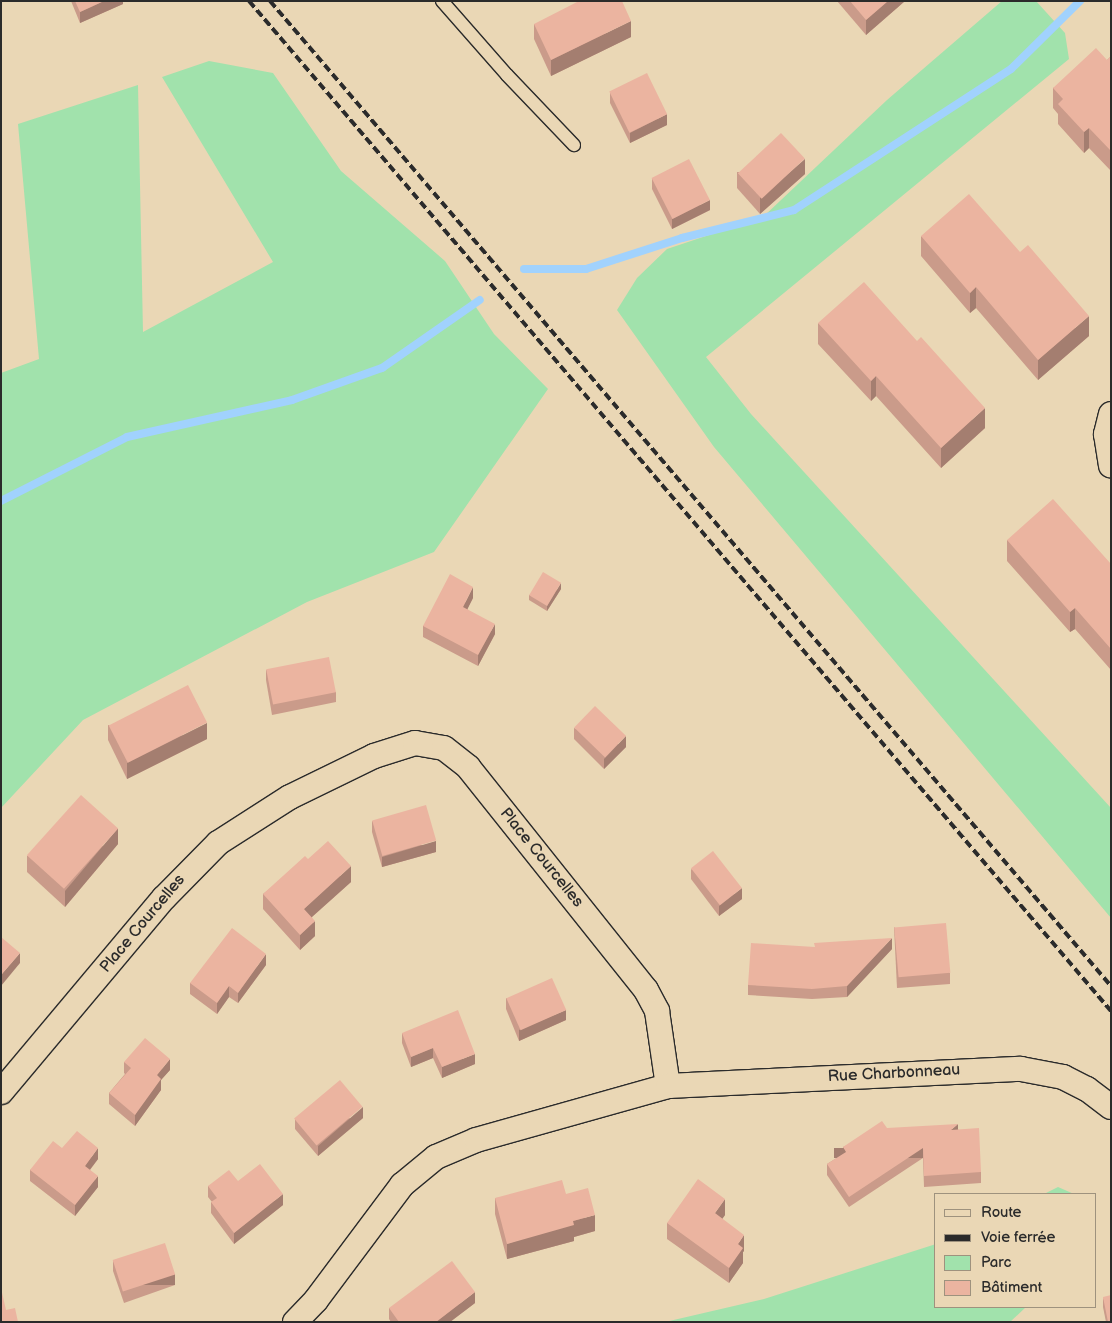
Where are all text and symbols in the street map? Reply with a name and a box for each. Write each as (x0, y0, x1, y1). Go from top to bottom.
street label: Place Courcelles (495, 805, 587, 911)
street label: Place Courcelles (96, 871, 190, 977)
street label: Rue Charbonneau (827, 1061, 961, 1087)
legend (934, 1193, 1097, 1308)
text: Route (981, 1203, 1021, 1222)
text: Voie ferrée (981, 1228, 1056, 1247)
text: Parc (981, 1253, 1011, 1272)
text: Bâtiment (981, 1278, 1042, 1297)

